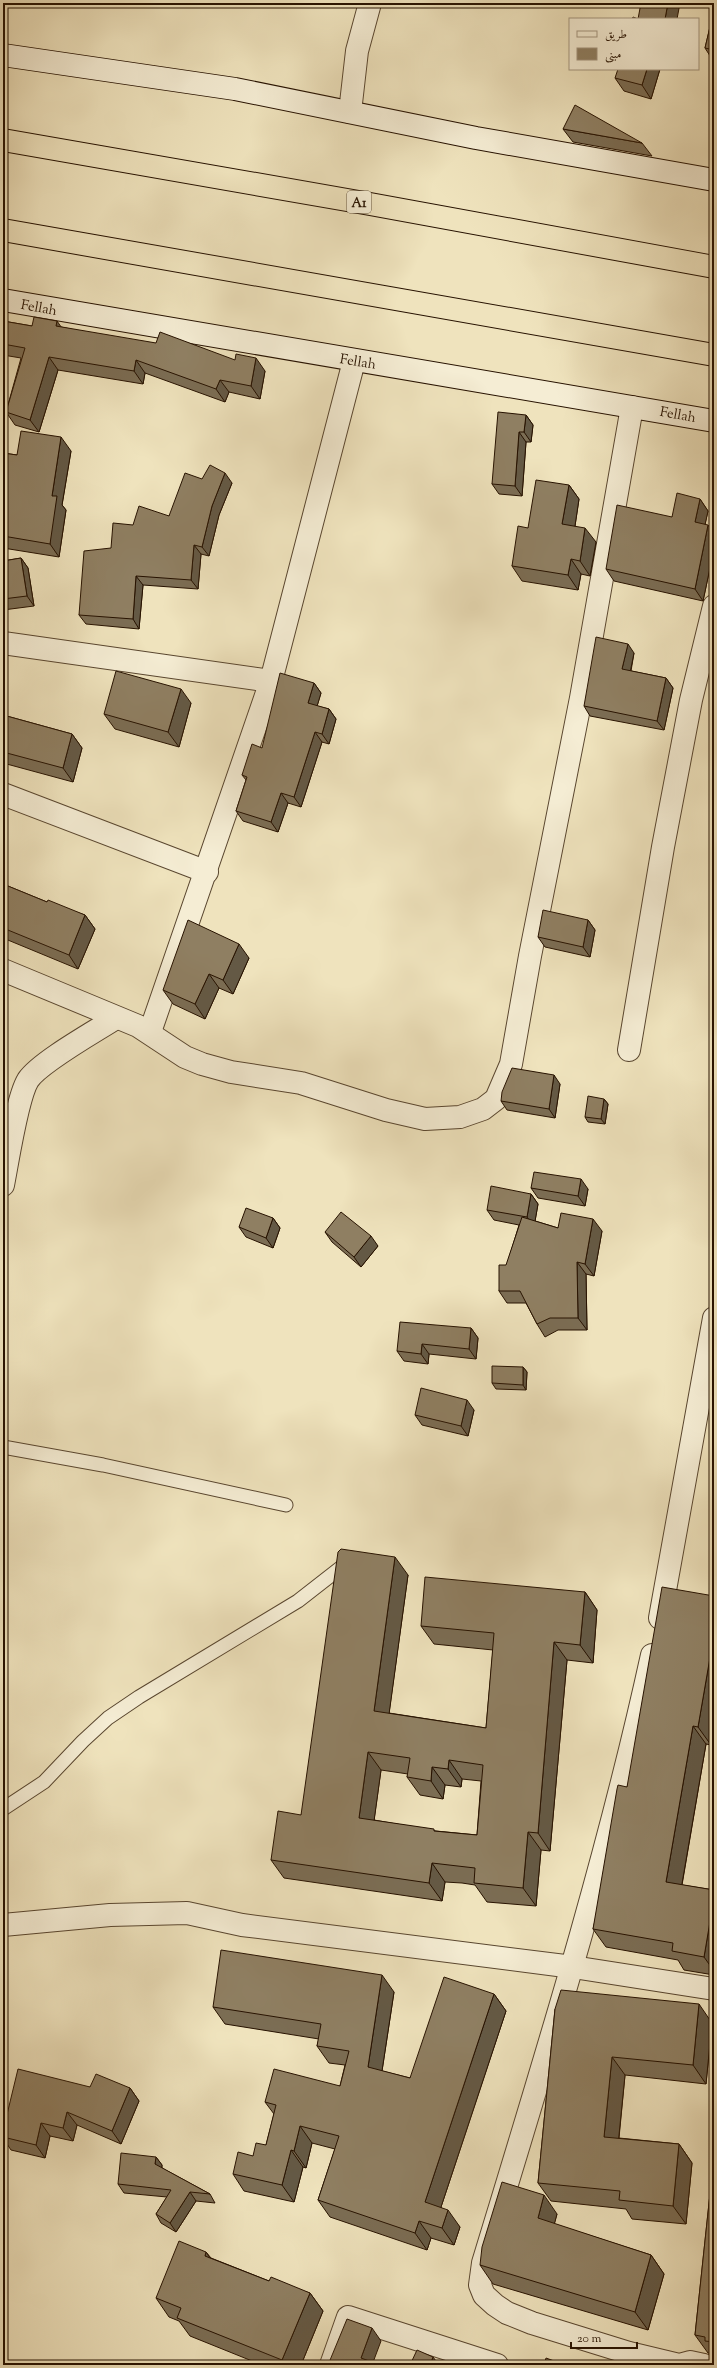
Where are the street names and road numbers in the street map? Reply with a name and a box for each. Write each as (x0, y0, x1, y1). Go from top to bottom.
road number: A1 (347, 191, 371, 213)
street label: Fellah (19, 296, 58, 322)
street label: Fellah (338, 350, 377, 376)
street label: Fellah (658, 403, 697, 429)

